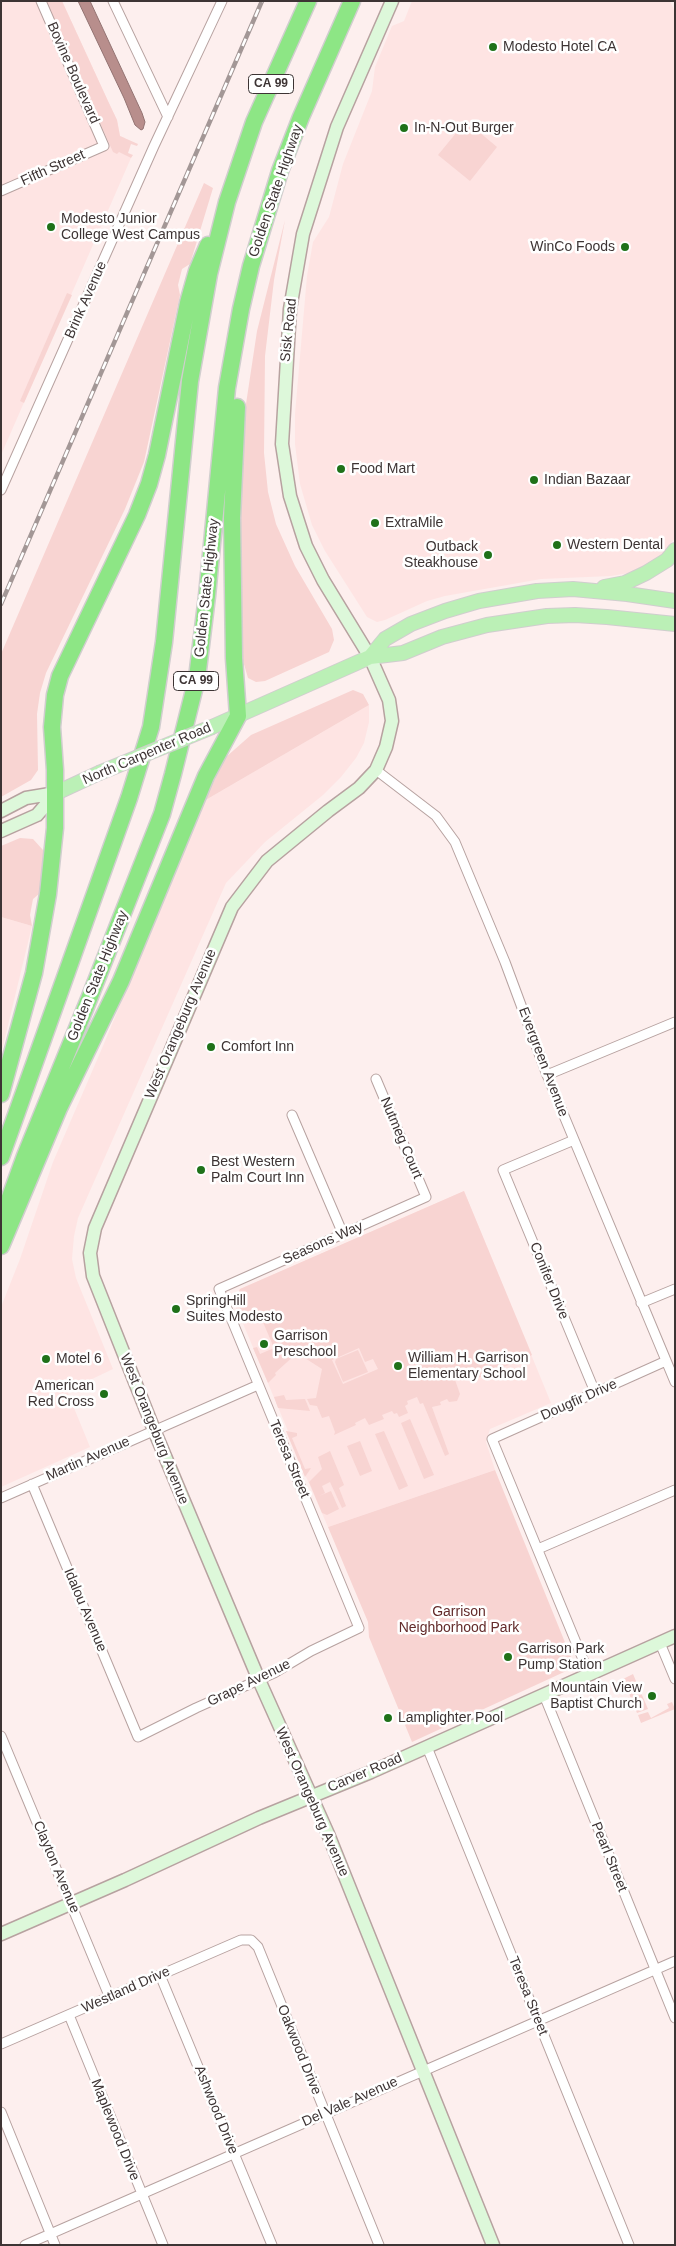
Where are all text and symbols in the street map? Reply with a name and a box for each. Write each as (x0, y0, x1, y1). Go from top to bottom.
street label: Bovine Boulevard (43, 19, 103, 127)
place label: Modesto Hotel CA (503, 39, 617, 55)
marker: Modesto Hotel CA (487, 41, 499, 53)
road number: CA 99 (248, 74, 294, 94)
place label: In-N-Out Burger (414, 120, 514, 136)
street label: Golden State Highway (245, 122, 307, 260)
marker: In-N-Out Burger (398, 122, 410, 134)
street label: Fifth Street (18, 146, 88, 190)
place label: Modesto Junior College West Campus (61, 211, 200, 243)
marker: Modesto Junior College West Campus (45, 221, 57, 233)
place label: WinCo Foods (530, 239, 615, 255)
marker: WinCo Foods (619, 241, 631, 253)
street label: Brink Avenue (61, 259, 111, 341)
street label: Sisk Road (277, 297, 301, 363)
place label: Food Mart (351, 461, 415, 477)
marker: Food Mart (335, 463, 347, 475)
place label: Indian Bazaar (544, 472, 630, 488)
marker: Indian Bazaar (528, 474, 540, 486)
place label: ExtraMile (385, 515, 443, 531)
marker: ExtraMile (369, 517, 381, 529)
street label: Golden State Highway (191, 518, 223, 658)
place label: Western Dental (567, 537, 663, 553)
place label: Outback Steakhouse (404, 539, 478, 572)
marker: Western Dental (551, 539, 563, 551)
marker: Outback Steakhouse (482, 549, 494, 561)
road number: CA 99 (174, 671, 218, 690)
street label: North Carpenter Road (80, 719, 214, 789)
street label: Golden State Highway (64, 908, 132, 1044)
street label: West Orangeburg Avenue (142, 946, 220, 1102)
street label: Evergreen Avenue (514, 1005, 572, 1119)
place label: Comfort Inn (221, 1039, 294, 1055)
marker: Comfort Inn (205, 1041, 217, 1053)
street label: Nutmeg Court (376, 1095, 426, 1181)
place label: Best Western Palm Court Inn (211, 1154, 304, 1186)
marker: Best Western Palm Court Inn (195, 1164, 207, 1176)
street label: Seasons Way (280, 1218, 366, 1268)
street label: Conifer Drive (526, 1240, 572, 1322)
place label: SpringHill Suites Modesto (186, 1293, 282, 1325)
marker: SpringHill Suites Modesto (170, 1303, 182, 1315)
place label: Garrison Preschool (274, 1328, 336, 1360)
marker: Garrison Preschool (258, 1338, 270, 1350)
place label: William H. Garrison Elementary School (408, 1350, 529, 1382)
place label: Motel 6 (56, 1351, 102, 1367)
street label: West Orangeburg Avenue (116, 1351, 192, 1507)
marker: Motel 6 (40, 1353, 52, 1365)
marker: William H. Garrison Elementary School (392, 1360, 404, 1372)
street label: Dougfir Drive (538, 1376, 620, 1424)
place label: American Red Cross (28, 1378, 94, 1410)
marker: American Red Cross (98, 1388, 110, 1400)
street label: Teresa Street (265, 1417, 313, 1501)
street label: Martin Avenue (43, 1433, 133, 1485)
street label: Idalou Avenue (60, 1566, 110, 1654)
park label: Garrison Neighborhood Park (399, 1604, 519, 1636)
place label: Garrison Park Pump Station (518, 1641, 604, 1674)
marker: Garrison Park Pump Station (502, 1651, 514, 1663)
street label: Grape Avenue (205, 1656, 293, 1710)
place label: Mountain View Baptist Church (550, 1680, 642, 1712)
marker: Mountain View Baptist Church (646, 1690, 658, 1702)
place label: Lamplighter Pool (398, 1710, 503, 1726)
marker: Lamplighter Pool (382, 1712, 394, 1724)
street label: West Orangeburg Avenue (272, 1725, 352, 1879)
street label: Carver Road (325, 1750, 405, 1796)
street label: Clayton Avenue (29, 1818, 83, 1916)
street label: Pearl Street (587, 1820, 631, 1894)
street label: Teresa Street (505, 1954, 551, 2038)
street label: Westland Drive (79, 1963, 173, 2017)
street label: Oakwood Drive (273, 2002, 325, 2098)
street label: Ashwood Drive (191, 2063, 241, 2157)
street label: Del Vale Avenue (300, 2073, 400, 2131)
street label: Maplewood Drive (87, 2077, 143, 2183)

